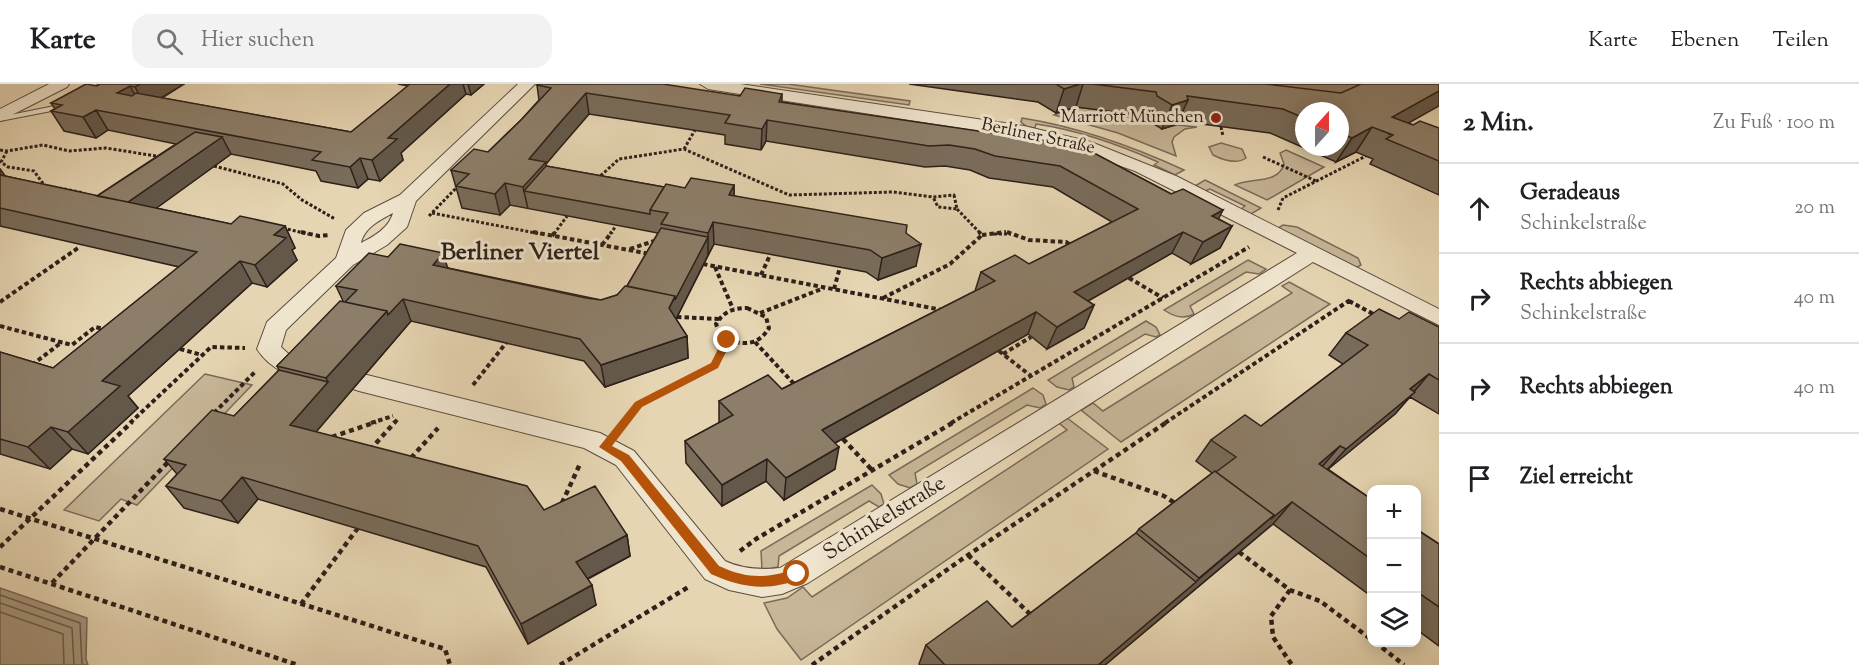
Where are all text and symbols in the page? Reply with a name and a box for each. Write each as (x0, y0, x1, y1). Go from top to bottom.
search box (132, 14, 552, 68)
text: Karte (30, 21, 96, 61)
icon: search (153, 25, 186, 58)
text: Hier suchen (201, 25, 315, 57)
text: Karte (1588, 26, 1638, 56)
text: Ebenen (1671, 26, 1739, 56)
text: Teilen (1772, 26, 1829, 56)
north arrow (1295, 102, 1349, 156)
place label: Marriott München (1060, 105, 1204, 131)
text: 2 Min. (1463, 105, 1534, 142)
text: Zu Fuß · 100 m (1713, 109, 1835, 138)
marker: Marriott München (1209, 111, 1223, 125)
street label: Berliner Straße (979, 112, 1097, 162)
text: Geradeaus (1520, 178, 1620, 210)
icon: ahead (1463, 192, 1496, 225)
text: 20 m (1794, 194, 1835, 223)
text: Schinkelstraße (1520, 210, 1647, 239)
district label: Berliner Viertel (441, 236, 600, 270)
text: Rechts abbiegen (1520, 268, 1673, 300)
icon: right (1463, 282, 1496, 315)
text: 40 m (1794, 284, 1835, 313)
text: Schinkelstraße (1520, 300, 1647, 329)
route end (713, 326, 739, 352)
icon: right (1463, 372, 1496, 405)
text: Rechts abbiegen (1520, 372, 1673, 404)
text: 40 m (1794, 374, 1835, 403)
icon: arrive (1463, 462, 1496, 495)
text: Ziel erreicht (1520, 462, 1633, 494)
street label: Schinkelstraße (817, 469, 953, 569)
map controls (1367, 485, 1421, 647)
button: + (1367, 485, 1421, 539)
button: − (1367, 539, 1421, 593)
route start (783, 560, 809, 586)
button: layers (1367, 593, 1421, 647)

